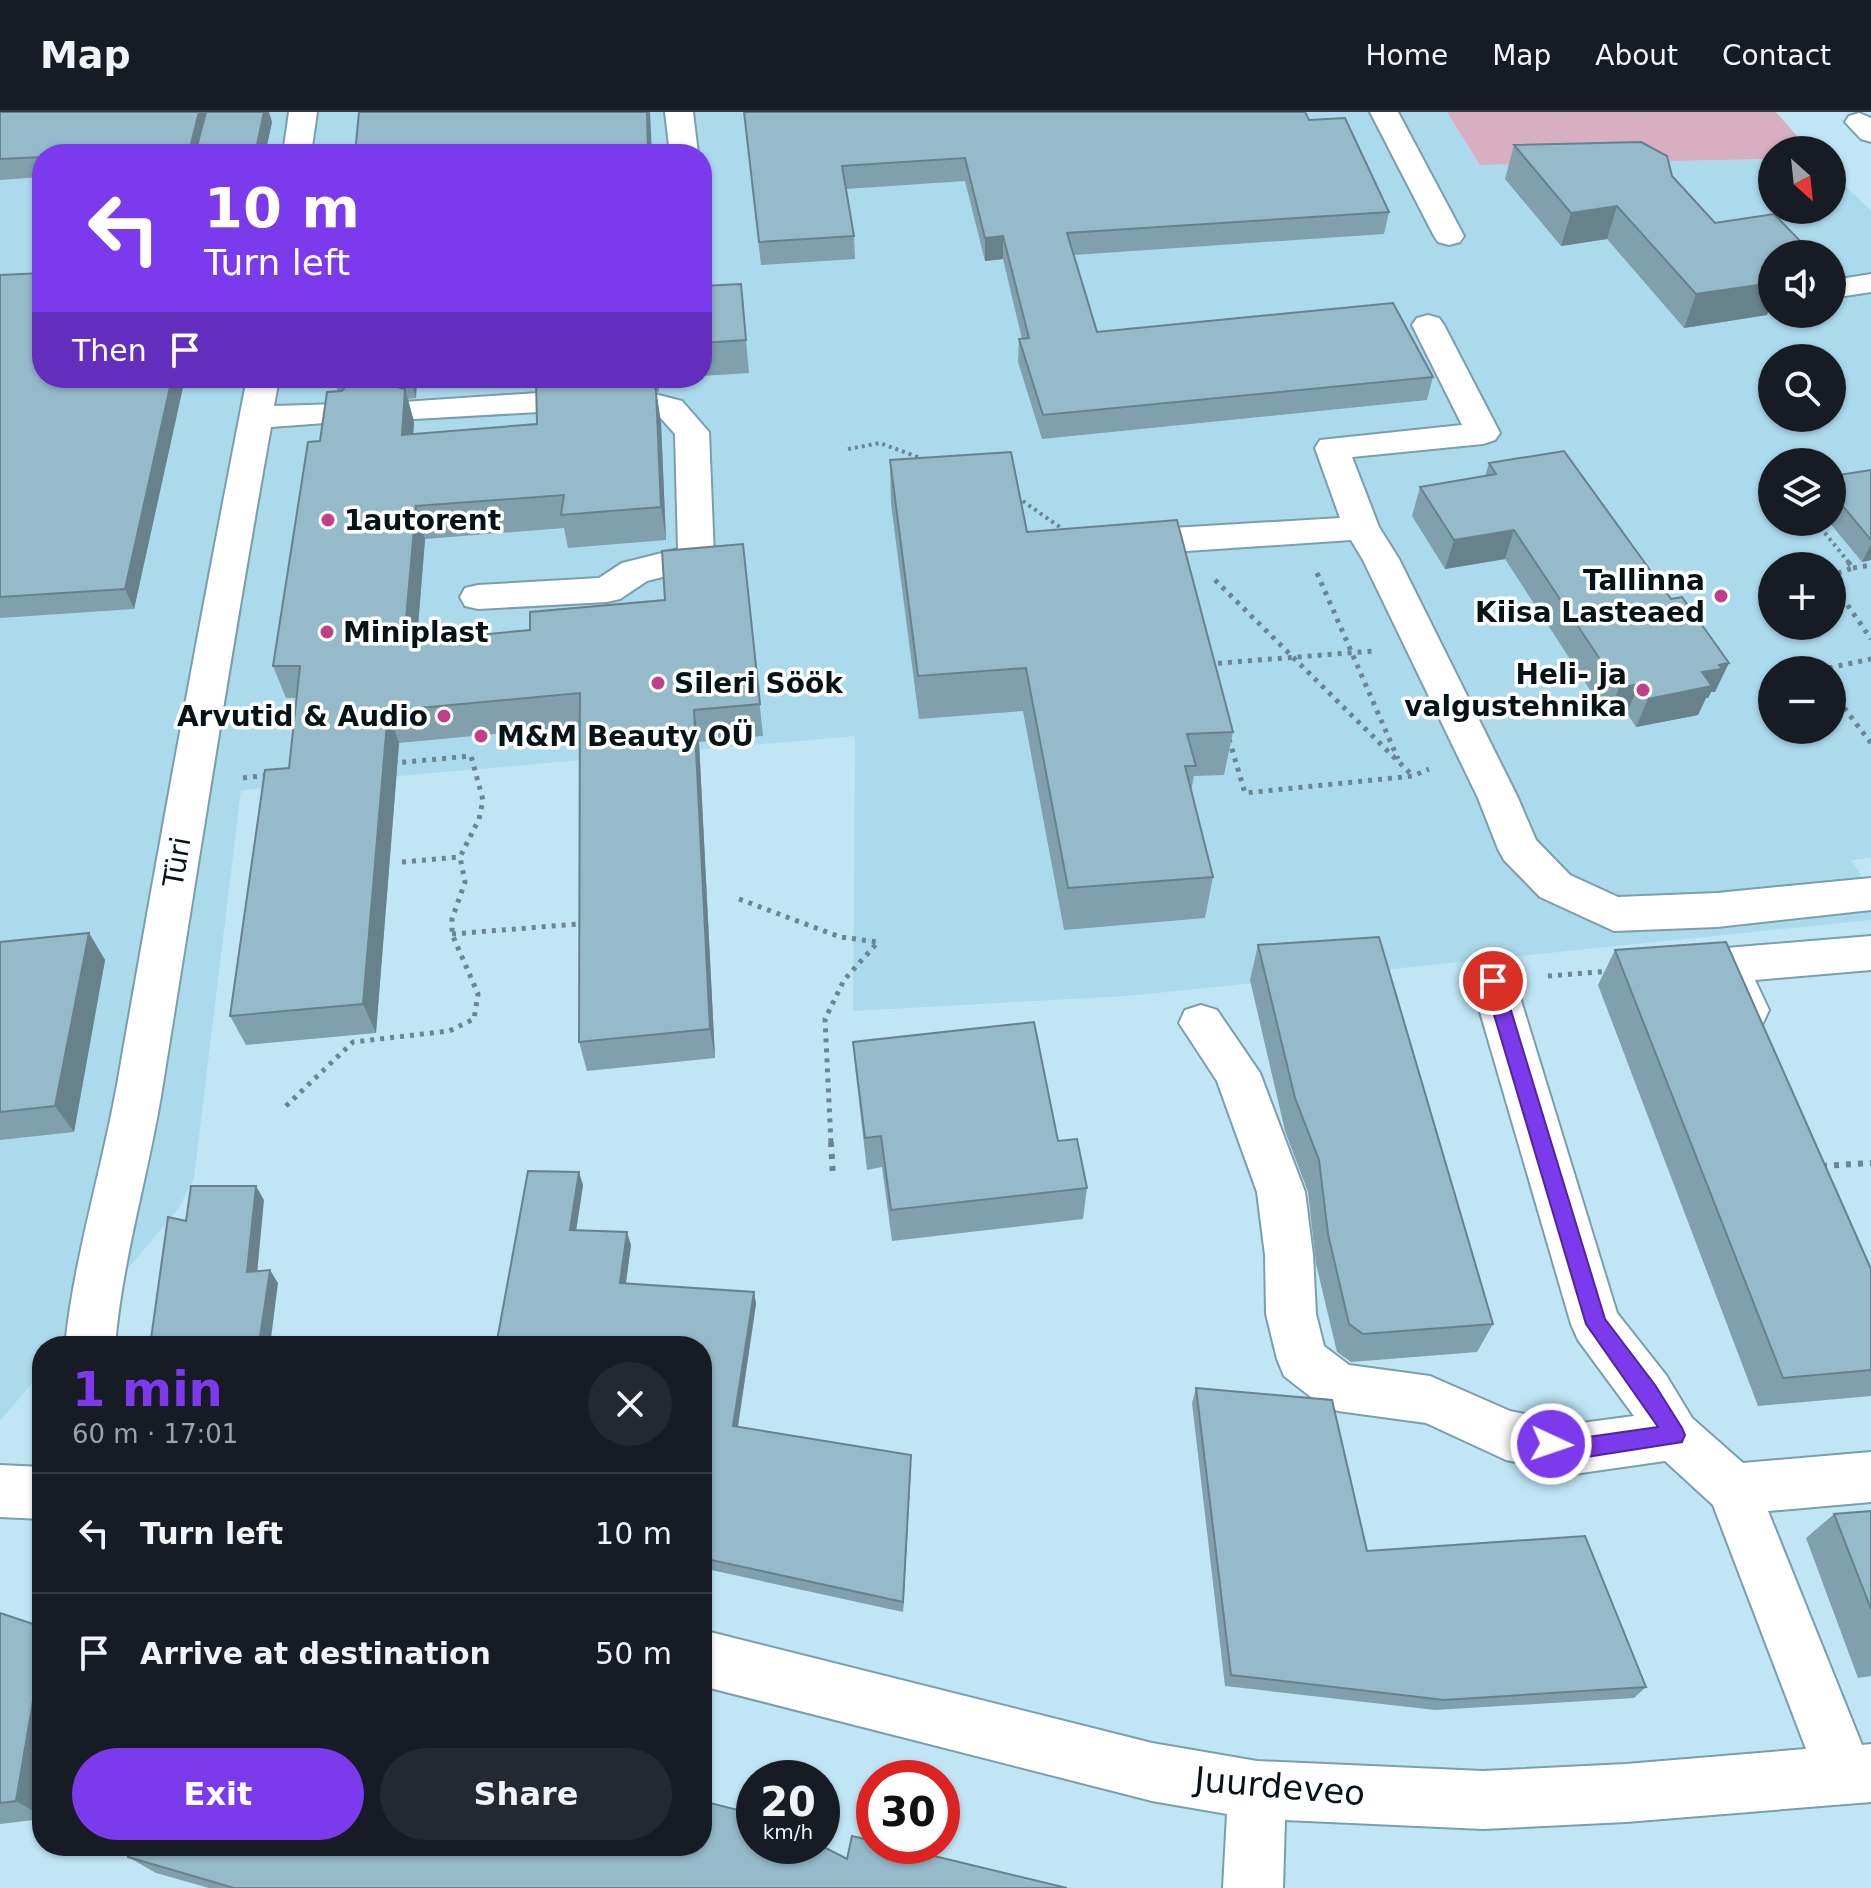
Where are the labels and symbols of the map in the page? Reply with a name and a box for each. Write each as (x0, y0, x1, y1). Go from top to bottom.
north arrow (1758, 136, 1846, 224)
place label: 1autorent (344, 504, 501, 537)
marker: 1autorent (319, 511, 337, 529)
place label: Tallinna Kiisa Lasteaed (1475, 564, 1705, 629)
marker: Tallinna Kiisa Lasteaed (1712, 587, 1730, 605)
place label: Miniplast (343, 616, 489, 649)
marker: Miniplast (318, 623, 336, 641)
place label: Heli- ja valgustehnika (1404, 658, 1627, 723)
place label: Sileri Söök (674, 667, 844, 700)
marker: Sileri Söök (649, 674, 667, 692)
marker: Heli- ja valgustehnika (1634, 681, 1652, 699)
place label: Arvutid & Audio (177, 700, 428, 733)
marker: Arvutid & Audio (435, 707, 453, 725)
place label: M&M Beauty OÜ (497, 719, 754, 753)
marker: M&M Beauty OÜ (472, 727, 490, 745)
street label: Türi (156, 834, 198, 891)
pin (1459, 947, 1527, 1015)
position arrow (1509, 1402, 1593, 1486)
street label: Juurdeveo (1191, 1758, 1367, 1813)
speed limit sign: 30 (856, 1760, 960, 1864)

